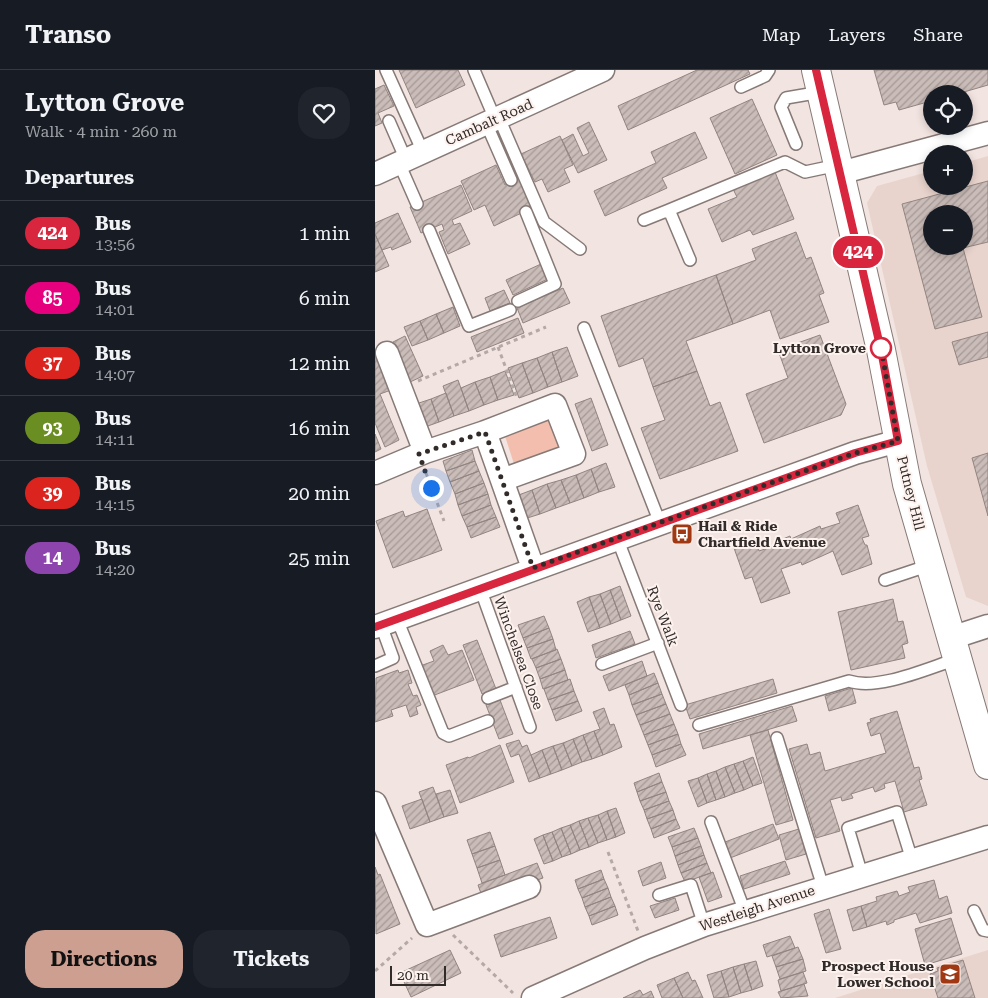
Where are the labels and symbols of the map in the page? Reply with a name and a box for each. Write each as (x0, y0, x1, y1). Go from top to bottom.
street label: Cambalt Road (443, 96, 535, 148)
line badge: 424 (829, 236, 887, 268)
marker: Lytton Grove (870, 337, 892, 359)
place label: Lytton Grove (773, 340, 866, 356)
street label: Putney Hill (894, 454, 928, 533)
your location (419, 476, 444, 501)
place label: Hail & Ride Chartfield Avenue (698, 518, 826, 550)
bus stop icon: Hail & Ride Chartfield Avenue (670, 522, 694, 546)
street label: Rye Walk (644, 584, 682, 648)
street label: Winchelsea Close (491, 594, 547, 712)
street label: Westleigh Avenue (697, 882, 817, 934)
place label: Prospect House Lower School (821, 958, 934, 990)
school or university icon: Prospect House Lower School (938, 962, 962, 986)
scale bar (390, 963, 446, 986)

